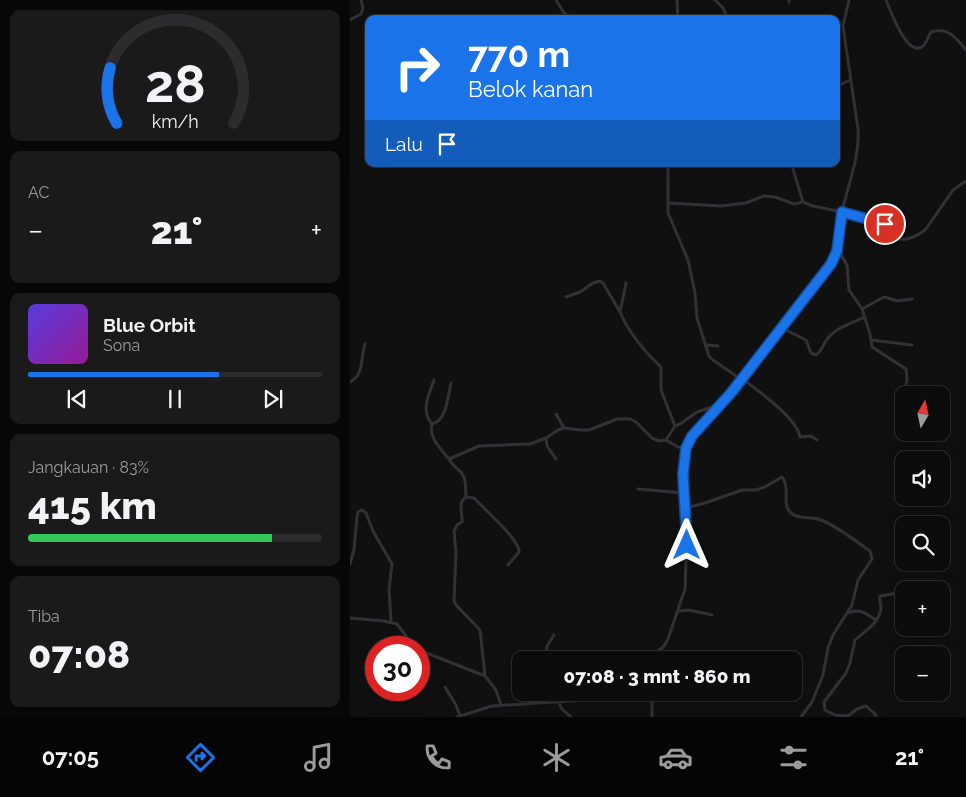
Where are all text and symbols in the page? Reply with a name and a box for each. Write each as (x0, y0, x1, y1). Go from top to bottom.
text: 770 m (468, 34, 570, 75)
icon: right (385, 35, 450, 100)
text: 28 (145, 53, 205, 114)
text: Belok kanan (468, 76, 593, 102)
text: km/h (151, 111, 199, 132)
icon: arrive (433, 130, 461, 158)
text: Lalu (385, 133, 423, 155)
text: AC (28, 183, 49, 202)
pin (864, 203, 906, 245)
text: 21° (151, 208, 203, 253)
icon: arrive (871, 210, 899, 238)
text: − (28, 214, 43, 247)
text: + (310, 214, 322, 247)
text: Blue Orbit (103, 314, 195, 336)
text: Sona (103, 336, 140, 355)
icon: previous (63, 385, 91, 413)
icon: pause (161, 385, 189, 413)
icon: next (259, 385, 287, 413)
north arrow (895, 386, 950, 441)
map controls (895, 386, 950, 701)
button: sound (895, 451, 950, 506)
text: Jangkauan · 83% (28, 458, 149, 477)
text: 415 km (28, 483, 157, 528)
button: search (895, 516, 950, 571)
position arrow (660, 518, 712, 570)
button: + (895, 581, 950, 636)
text: Tiba (28, 607, 60, 626)
text: 07:08 (28, 632, 130, 677)
speed limit sign: 30 (365, 636, 430, 701)
button: − (895, 646, 950, 701)
text: 07:08 · 3 mnt · 860 m (564, 665, 751, 687)
icon: directions (183, 740, 218, 775)
icon: music (301, 740, 336, 775)
icon: phone (420, 740, 455, 775)
icon: climate (539, 740, 574, 775)
icon: car (658, 740, 693, 775)
icon: filters (776, 740, 811, 775)
text: 07:05 (42, 744, 99, 770)
text: 21° (895, 744, 924, 770)

